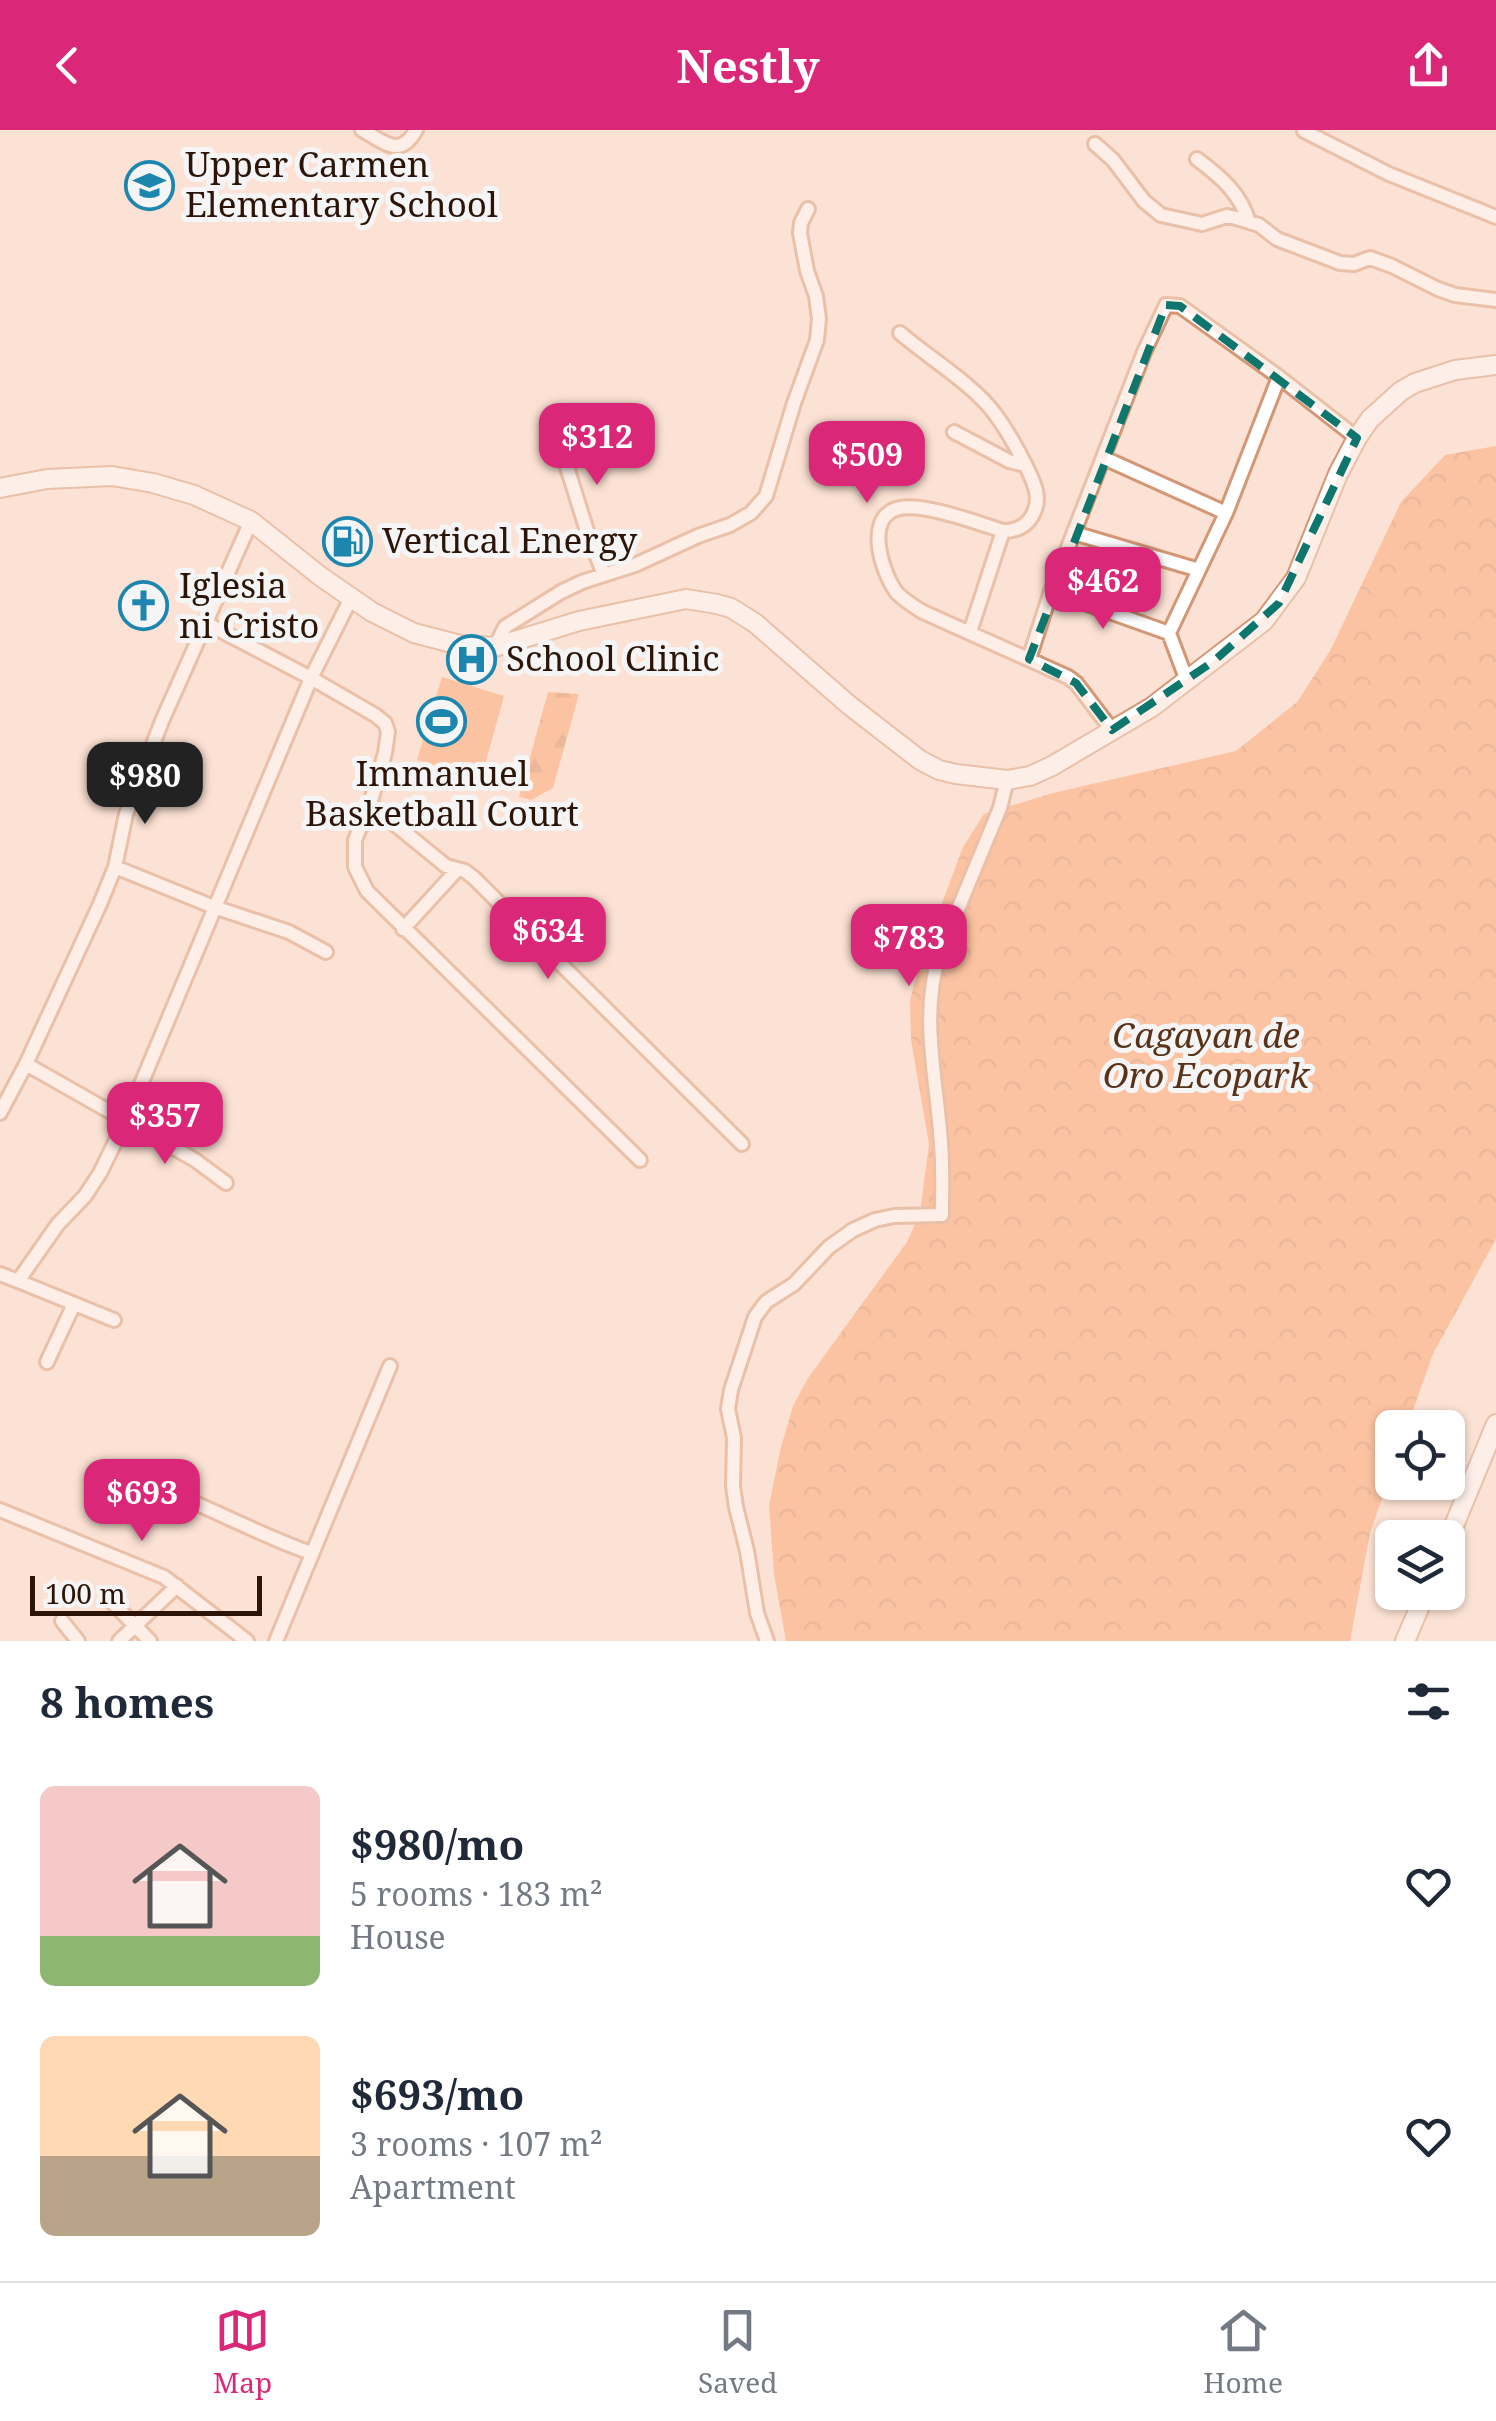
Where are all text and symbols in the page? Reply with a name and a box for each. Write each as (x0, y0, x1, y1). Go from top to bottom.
text: Nestly (677, 35, 819, 96)
icon: back (40, 38, 95, 93)
icon: share (1401, 38, 1456, 93)
place label: Upper Carmen Elementary School (185, 140, 498, 227)
school or university icon: Upper Carmen Elementary School (124, 159, 176, 211)
pin: $312 (538, 403, 656, 488)
text: $312 (561, 414, 633, 457)
pin: $509 (808, 421, 926, 506)
text: $509 (831, 432, 903, 475)
fuel station icon: Vertical Energy (321, 515, 373, 567)
place label: Vertical Energy (382, 516, 638, 563)
pin: $462 (1044, 547, 1162, 632)
text: $462 (1067, 558, 1139, 601)
place label: Iglesia ni Cristo (179, 561, 319, 648)
church icon: Iglesia ni Cristo (118, 580, 170, 632)
hospital icon: School Clinic (445, 633, 497, 685)
place label: School Clinic (506, 634, 719, 681)
sports icon: Immanuel Basketball Court (416, 696, 468, 748)
pin: $980 (86, 742, 204, 827)
place label: Immanuel Basketball Court (305, 749, 579, 836)
text: $980 (109, 753, 181, 796)
pin: $634 (489, 897, 607, 982)
pin: $783 (850, 904, 968, 989)
text: $634 (512, 908, 584, 951)
text: $783 (873, 915, 945, 958)
park label: Cagayan de Oro Ecopark (1103, 1011, 1310, 1098)
pin: $357 (106, 1082, 224, 1167)
text: $357 (129, 1093, 201, 1136)
map controls (1375, 1410, 1465, 1610)
button: locate (1375, 1410, 1465, 1500)
pin: $693 (83, 1459, 201, 1544)
text: $693 (106, 1470, 178, 1513)
button: layers (1375, 1520, 1465, 1610)
scale bar (30, 1571, 262, 1616)
text: 100 m (45, 1574, 126, 1612)
text: 8 homes (40, 1673, 214, 1730)
icon: filters (1401, 1674, 1456, 1729)
text: $980/mo (350, 1815, 524, 1872)
icon: home (120, 1826, 240, 1946)
icon: heart (1401, 1859, 1456, 1914)
text: 5 rooms · 183 m² (350, 1872, 603, 1915)
text: House (350, 1915, 446, 1958)
text: $693/mo (350, 2065, 524, 2122)
icon: home (120, 2076, 240, 2196)
icon: heart (1401, 2109, 1456, 2164)
text: 3 rooms · 107 m² (350, 2122, 603, 2165)
text: Apartment (350, 2165, 516, 2208)
tab: Map (213, 2303, 272, 2401)
tab: Saved (698, 2303, 777, 2401)
tab: Home (1203, 2303, 1283, 2401)

